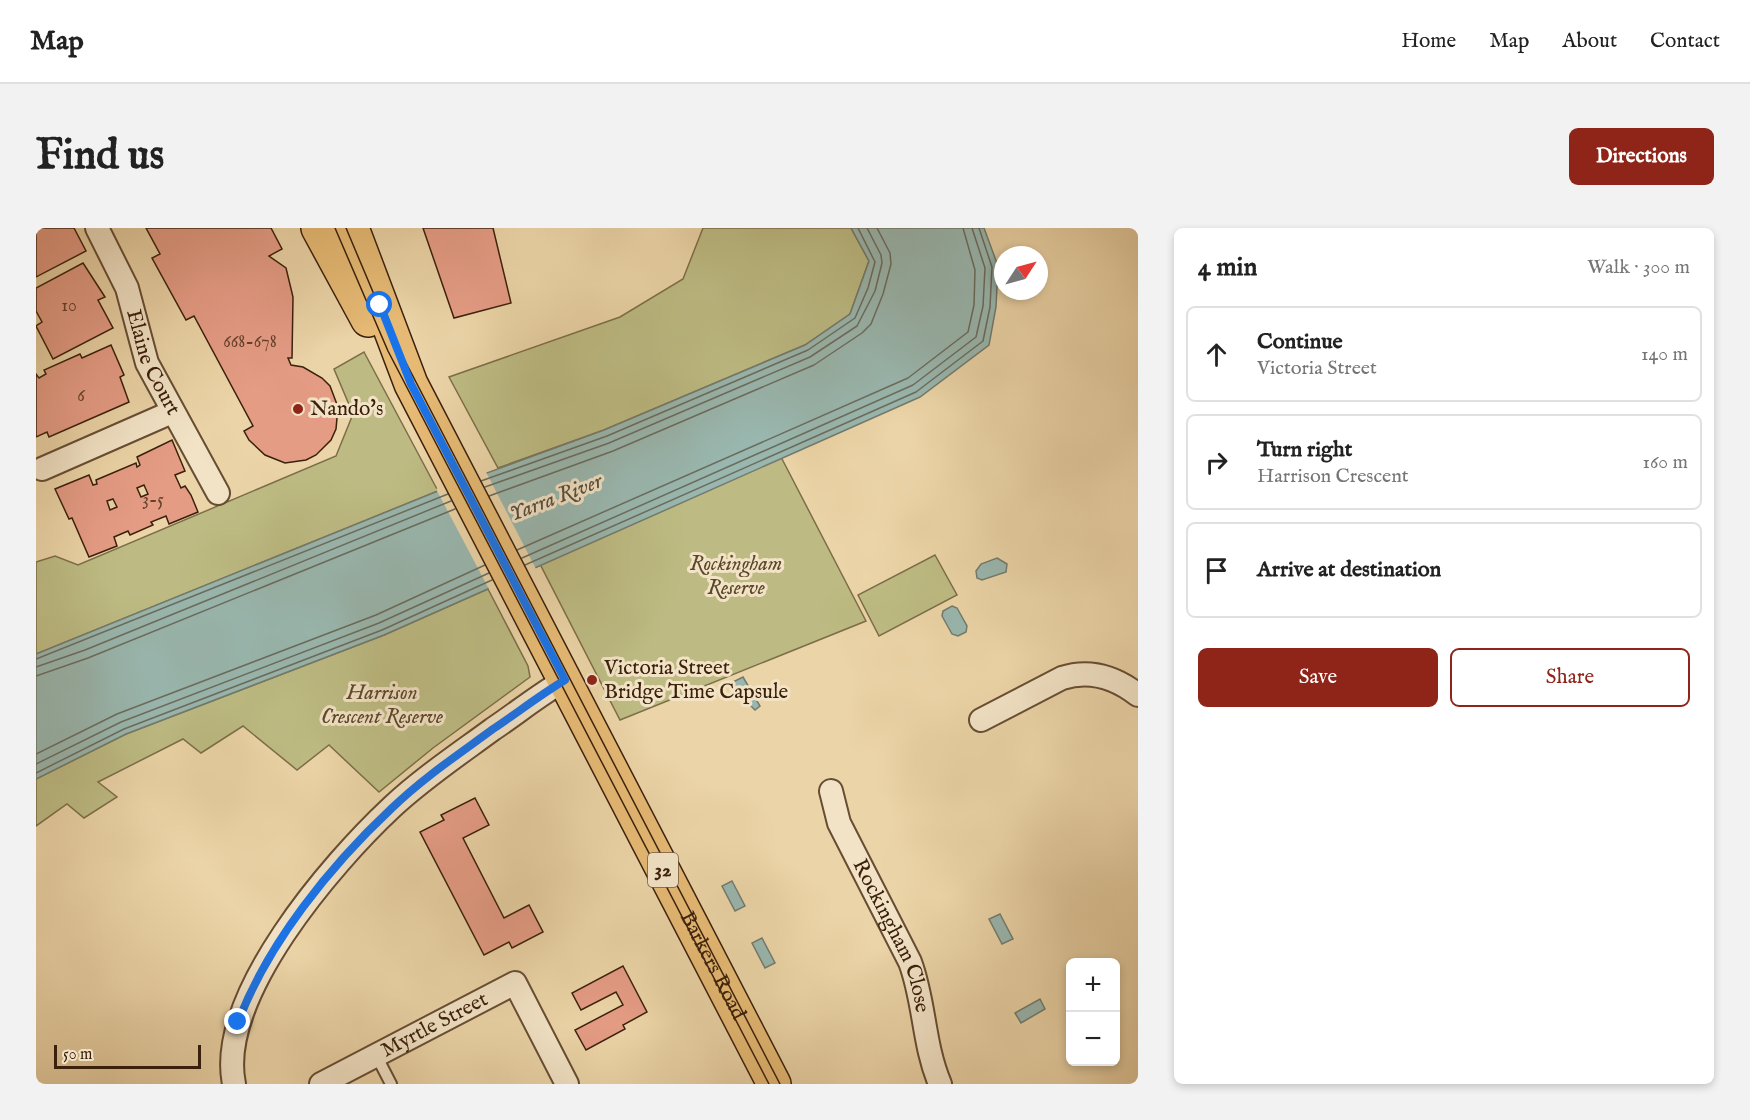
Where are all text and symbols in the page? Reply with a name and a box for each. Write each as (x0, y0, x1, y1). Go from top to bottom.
text: Map (30, 24, 84, 59)
text: Home (1401, 28, 1456, 55)
text: Map (1489, 28, 1529, 55)
text: About (1562, 28, 1617, 55)
text: Contact (1650, 28, 1720, 55)
button: Directions (1569, 128, 1714, 185)
text: Find us (36, 130, 164, 183)
north arrow (994, 246, 1048, 300)
text: 4 min (1198, 251, 1257, 284)
text: Walk · 300 m (1587, 255, 1690, 280)
route start (366, 291, 392, 317)
house number: 10 (61, 295, 77, 318)
street label: Elaine Court (120, 306, 186, 420)
text: Continue (1257, 328, 1343, 356)
house number: 668-678 (223, 331, 277, 354)
icon: ahead (1200, 338, 1233, 371)
text: 140 m (1641, 342, 1688, 367)
text: Victoria Street (1257, 356, 1377, 381)
house number: 6 (77, 385, 85, 408)
place label: Nando's (310, 396, 383, 423)
marker: Nando's (291, 402, 305, 416)
text: Turn right (1257, 436, 1352, 464)
icon: right (1200, 446, 1233, 479)
text: 160 m (1642, 450, 1688, 475)
text: Harrison Crescent (1257, 464, 1409, 489)
water label: Yarra River (506, 467, 608, 529)
house number: 3-5 (142, 489, 164, 512)
park label: Rockingham Reserve (690, 551, 782, 602)
icon: arrive (1200, 554, 1233, 587)
text: Arrive at destination (1257, 556, 1441, 584)
button: Save (1198, 648, 1438, 707)
button: Share (1450, 648, 1690, 707)
place label: Victoria Street Bridge Time Capsule (603, 655, 789, 706)
marker: Victoria Street Bridge Time Capsule (585, 673, 599, 687)
park label: Harrison Crescent Reserve (321, 680, 443, 731)
road number: 32 (648, 853, 678, 887)
street label: Rockingham Close (846, 854, 936, 1015)
street label: Barkers Road (673, 907, 752, 1025)
map controls (1066, 958, 1120, 1066)
button: + (1066, 958, 1120, 1012)
street label: Myrtle Street (377, 986, 493, 1064)
route end (224, 1008, 250, 1034)
button: − (1066, 1012, 1120, 1066)
scale bar (54, 1042, 201, 1070)
text: 50 m (63, 1045, 92, 1065)

